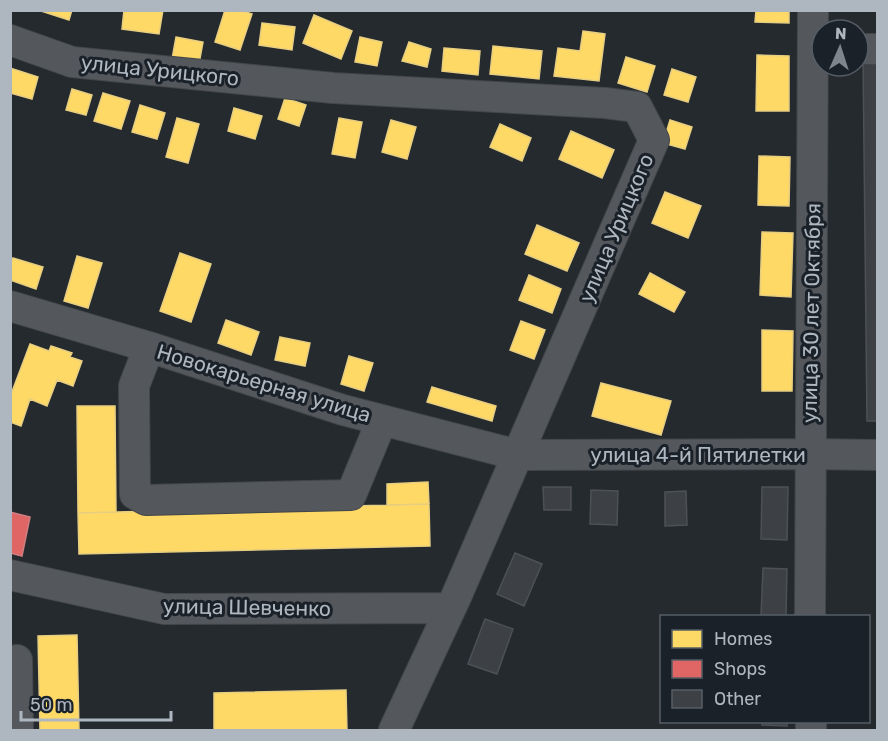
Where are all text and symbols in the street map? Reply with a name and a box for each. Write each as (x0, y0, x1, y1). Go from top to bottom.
north arrow (810, 18, 870, 78)
text: N (835, 24, 847, 43)
street label: улица Урицкого (80, 49, 240, 91)
street label: улица Урицкого (573, 150, 659, 306)
street label: улица 30 лет Октября (797, 203, 825, 423)
street label: Новокарьерная улица (154, 339, 374, 427)
street label: улица 4-й Пятилетки (590, 442, 806, 467)
street label: улица Шевченко (163, 593, 331, 621)
legend (660, 615, 870, 723)
text: Homes (714, 628, 772, 650)
text: Shops (714, 658, 766, 680)
scale bar (21, 684, 171, 722)
text: Other (714, 688, 761, 710)
text: 50 m (30, 694, 73, 716)

